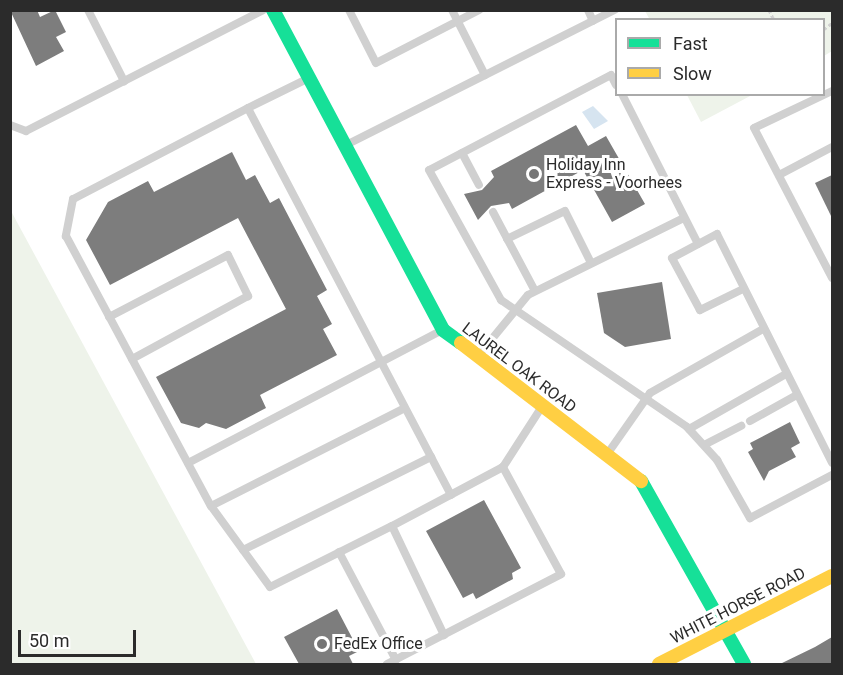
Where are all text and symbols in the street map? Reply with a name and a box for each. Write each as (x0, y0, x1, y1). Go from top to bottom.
legend (615, 18, 825, 96)
text: Fast (673, 33, 708, 54)
text: Slow (673, 63, 712, 84)
place label: Holiday Inn Express - Voorhees (546, 155, 682, 193)
marker: Holiday Inn Express - Voorhees (527, 167, 541, 181)
street label: LAUREL OAK ROAD (458, 319, 580, 417)
street label: WHITE HORSE ROAD (667, 564, 809, 648)
scale bar (21, 618, 140, 656)
text: 50 m (29, 630, 69, 651)
place label: FedEx Office (334, 634, 423, 654)
marker: FedEx Office (315, 637, 329, 651)

